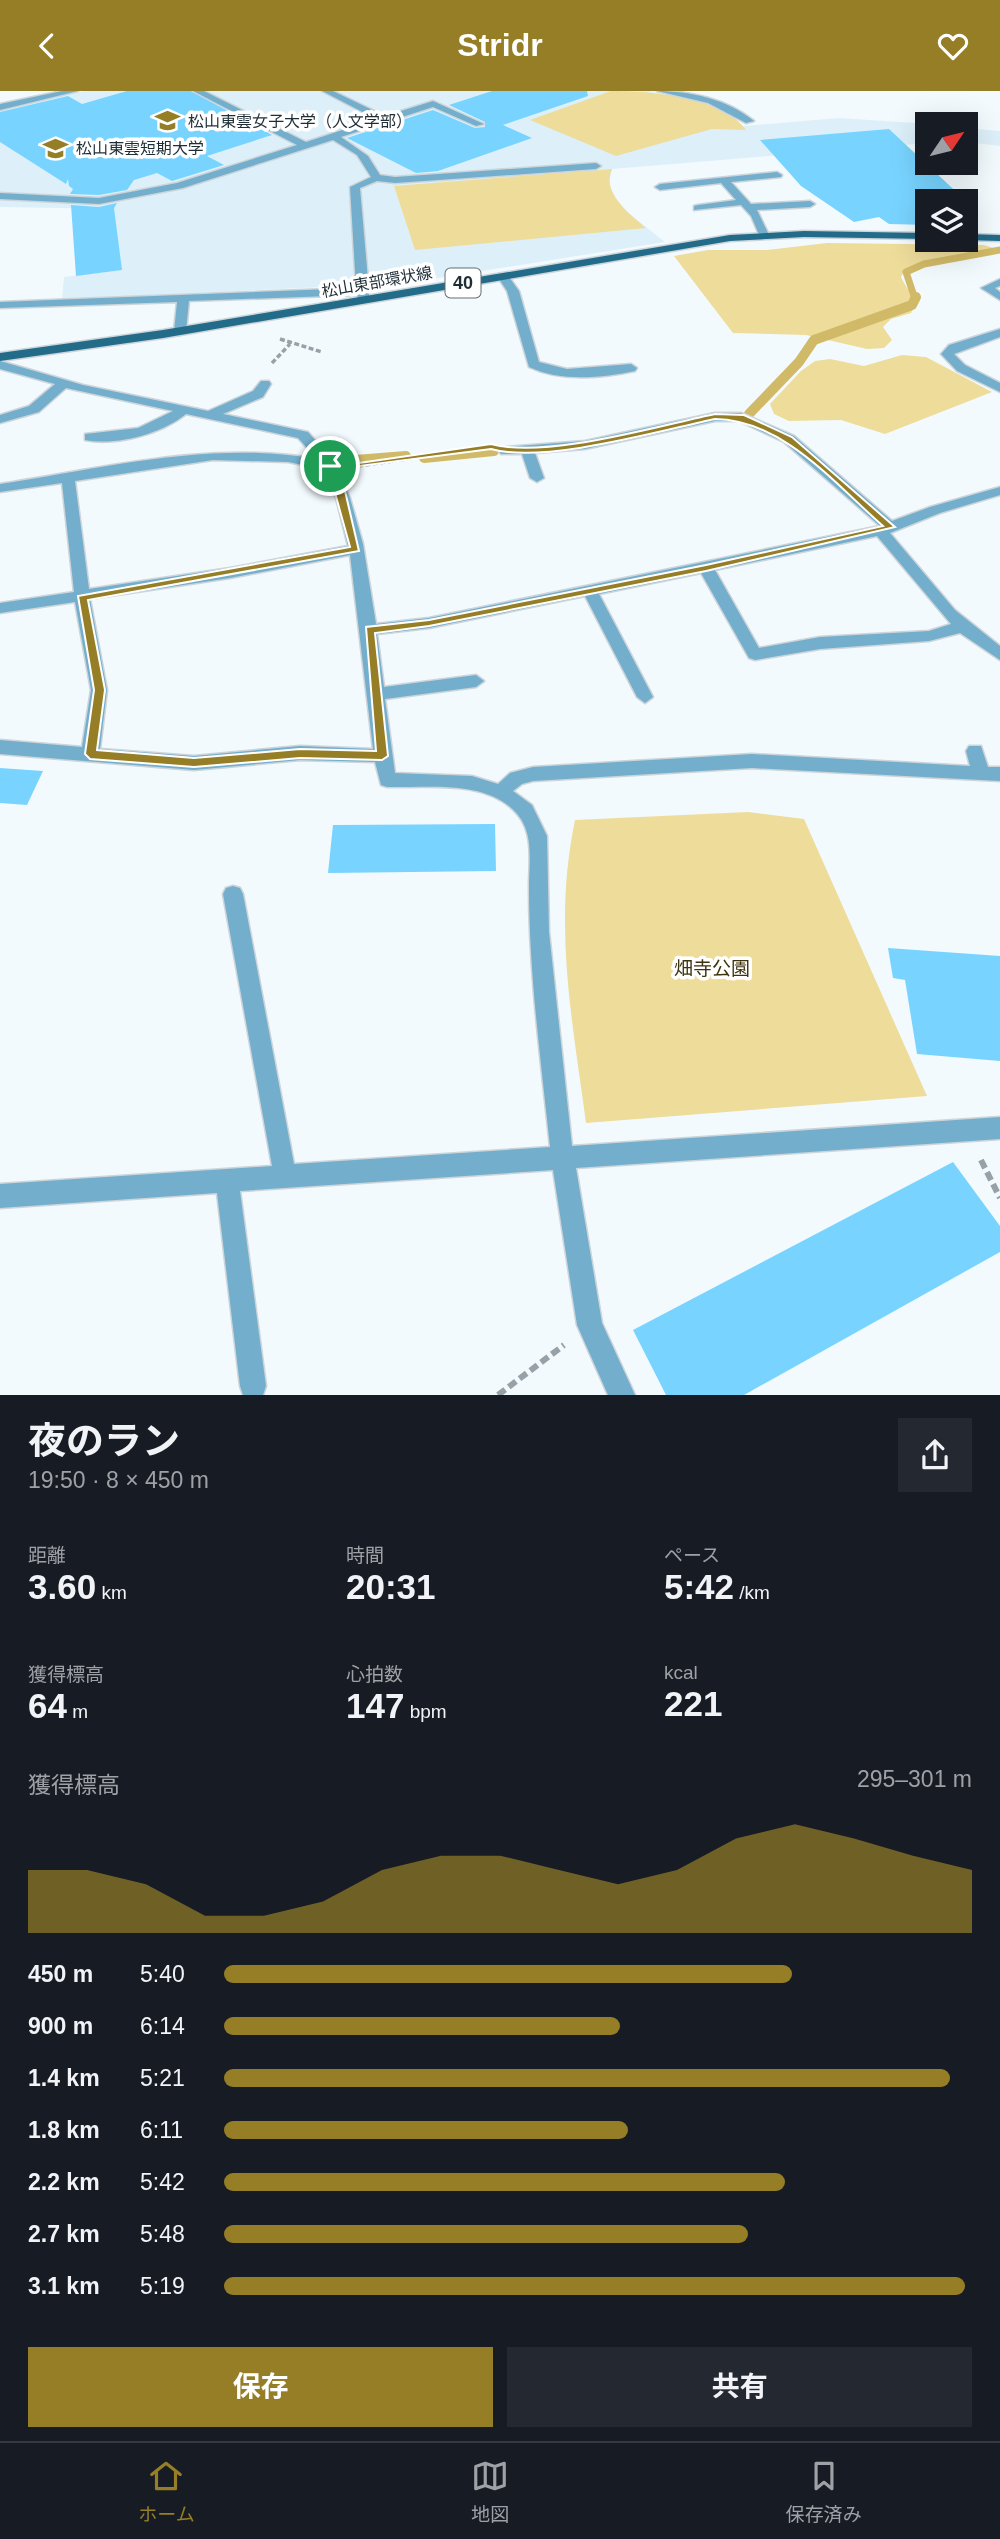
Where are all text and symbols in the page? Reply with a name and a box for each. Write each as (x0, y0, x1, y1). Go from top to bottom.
icon: back (28, 27, 66, 65)
text: Stridr (457, 27, 543, 63)
icon: heart (934, 27, 972, 65)
school or university icon: 松山東雲女子大学（人文学部） (154, 107, 182, 135)
north arrow (915, 112, 978, 175)
map controls (915, 112, 978, 252)
place label: 松山東雲女子大学（人文学部） (188, 113, 412, 130)
school or university icon: 松山東雲短期大学 (42, 134, 70, 162)
place label: 松山東雲短期大学 (76, 140, 204, 157)
button: layers (915, 189, 978, 252)
street label: 松山東部環状線 (320, 264, 434, 300)
road number: 40 (446, 268, 480, 297)
pin (300, 436, 360, 496)
icon: arrive (311, 447, 349, 485)
park label: 畑寺公園 (674, 958, 750, 979)
button: share (898, 1418, 972, 1492)
text: 夜のラン (28, 1420, 180, 1462)
text: 19:50 · 8 × 450 m (28, 1467, 209, 1493)
text: 距離 (28, 1545, 66, 1566)
text: 時間 (346, 1545, 384, 1566)
text: ペース (664, 1545, 720, 1566)
text: 3.60 (28, 1567, 96, 1606)
text: 20:31 (346, 1567, 436, 1606)
text: 5:42 (664, 1567, 734, 1606)
text: km (96, 1582, 127, 1603)
text: /km (734, 1582, 770, 1603)
text: kcal (664, 1662, 698, 1683)
text: 獲得標高 (28, 1664, 104, 1685)
text: 心拍数 (346, 1664, 403, 1685)
text: 221 (664, 1684, 722, 1723)
text: 64 (28, 1686, 67, 1725)
text: 147 (346, 1686, 404, 1725)
text: m (67, 1701, 88, 1722)
text: bpm (404, 1701, 447, 1722)
text: 295–301 m (857, 1766, 972, 1792)
text: 獲得標高 (28, 1772, 120, 1798)
text: 450 m (28, 1961, 93, 1987)
text: 5:40 (140, 1961, 185, 1987)
text: 900 m (28, 2013, 93, 2039)
text: 6:14 (140, 2013, 185, 2039)
text: 1.4 km (28, 2065, 100, 2091)
text: 5:21 (140, 2065, 185, 2091)
text: 1.8 km (28, 2117, 100, 2143)
text: 6:11 (140, 2117, 183, 2143)
text: 2.2 km (28, 2169, 100, 2195)
text: 5:42 (140, 2169, 185, 2195)
text: 2.7 km (28, 2221, 100, 2247)
text: 5:48 (140, 2221, 185, 2247)
text: 3.1 km (28, 2273, 100, 2299)
text: 5:19 (140, 2273, 185, 2299)
button: 保存 (28, 2347, 493, 2427)
button: 共有 (507, 2347, 972, 2427)
tab: ホーム (138, 2457, 195, 2526)
tab: 地図 (471, 2457, 509, 2526)
tab: 保存済み (786, 2457, 862, 2526)

